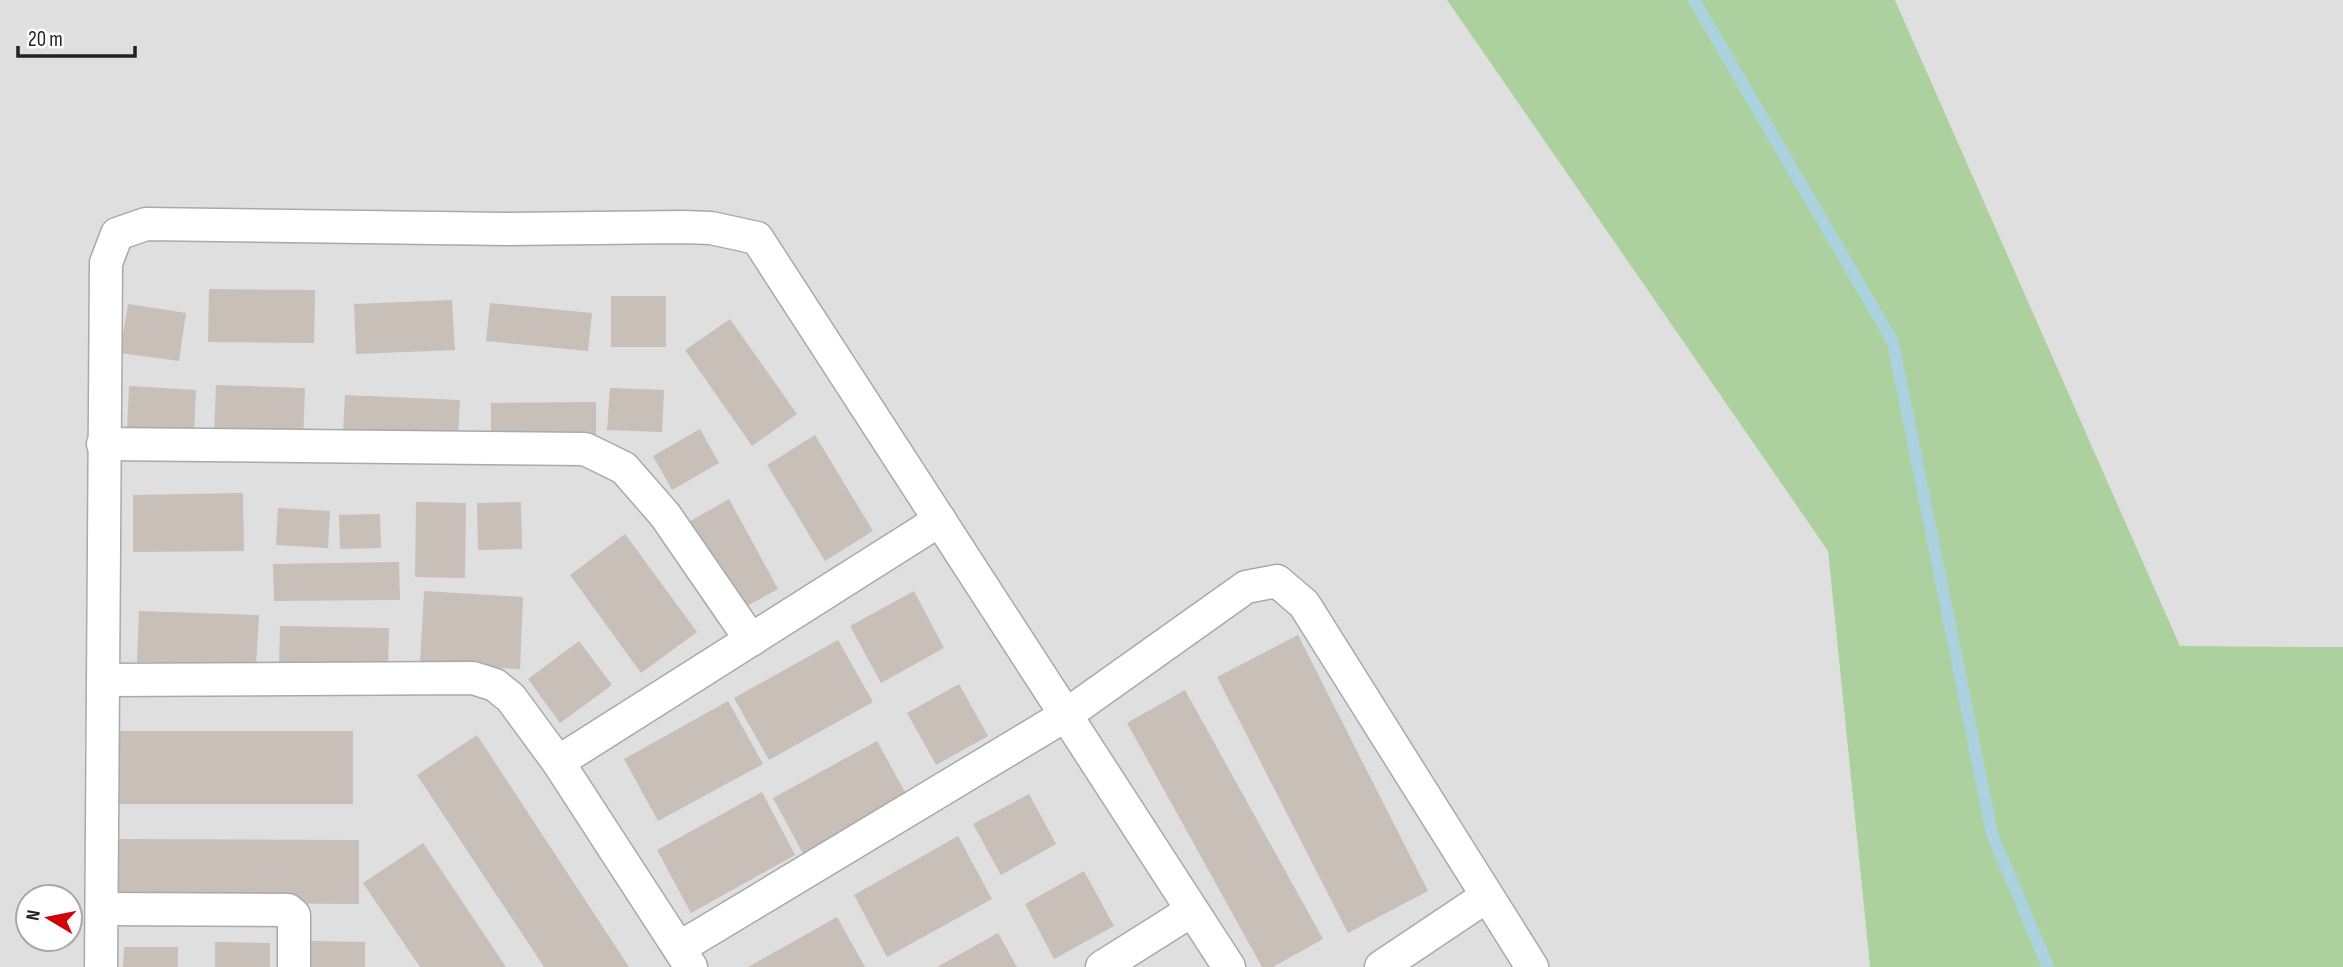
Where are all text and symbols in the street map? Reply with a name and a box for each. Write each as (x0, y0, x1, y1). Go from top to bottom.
scale bar (18, 14, 135, 58)
text: 20 m (28, 27, 63, 52)
north arrow (14, 883, 84, 953)
text: N (22, 908, 46, 922)

